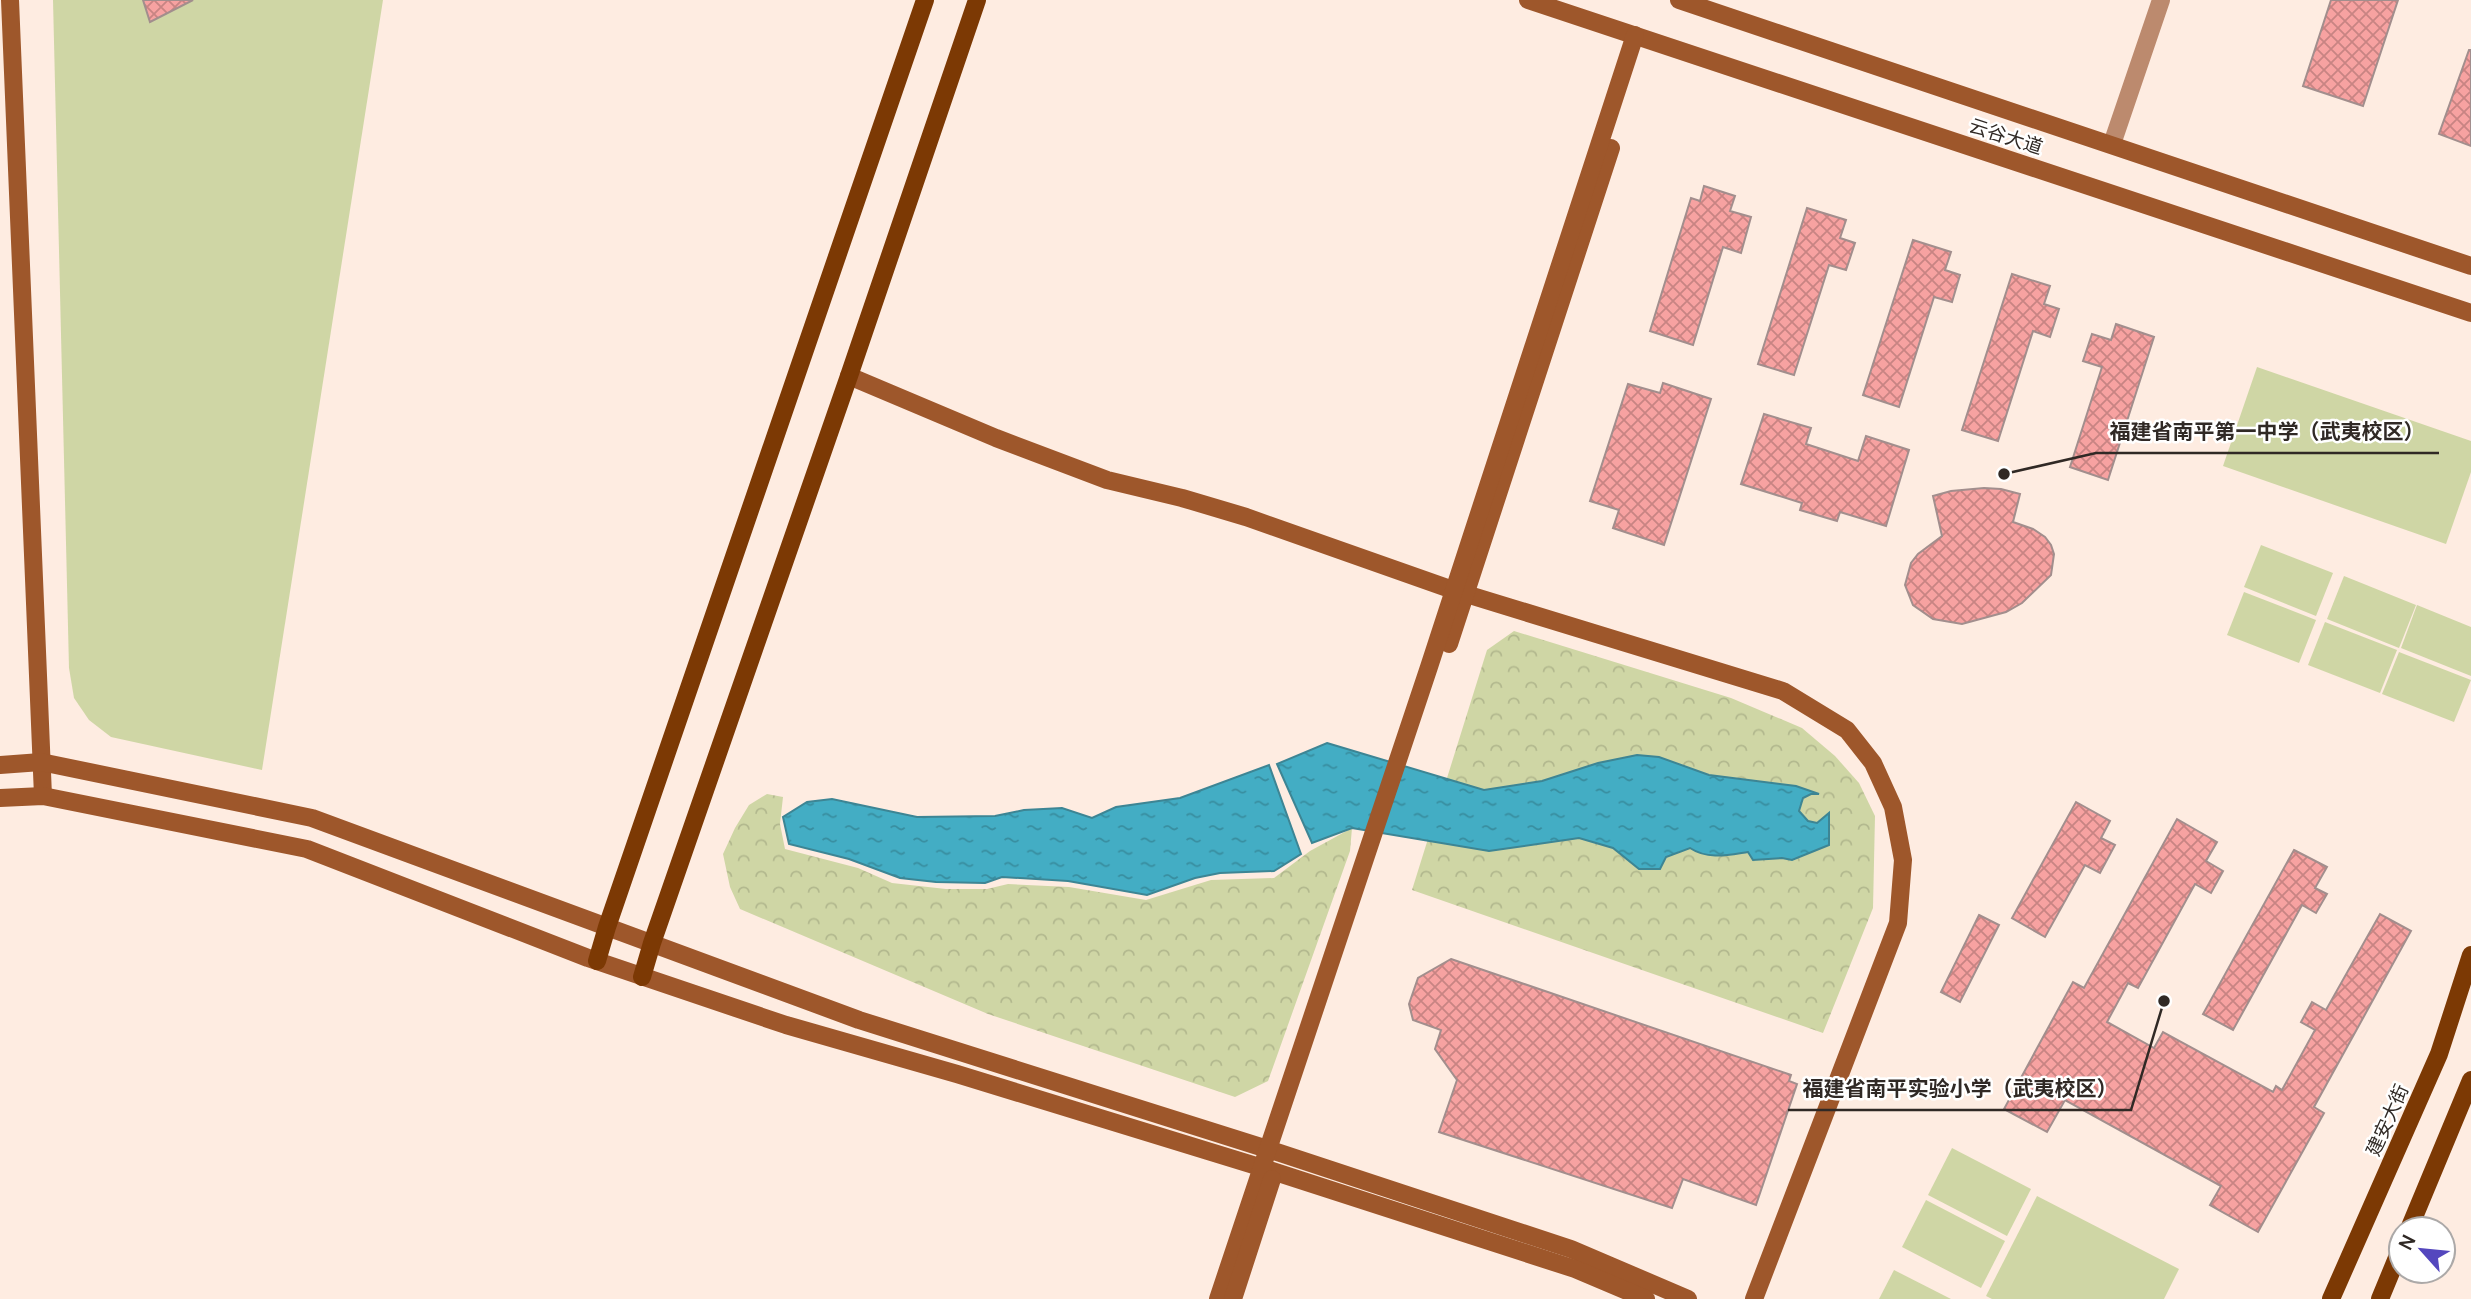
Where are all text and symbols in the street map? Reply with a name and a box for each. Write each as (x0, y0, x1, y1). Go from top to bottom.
street label: 云谷大道 (1966, 112, 2046, 160)
callout: 福建省南平第一中学（武夷校区） (2096, 411, 2439, 453)
text: 福建省南平第一中学（武夷校区） (2110, 417, 2425, 445)
callout: 福建省南平实验小学（武夷校区） (1788, 1068, 2131, 1110)
text: 福建省南平实验小学（武夷校区） (1803, 1074, 2118, 1102)
street label: 建安大街 (2360, 1080, 2414, 1160)
north arrow (2387, 1215, 2457, 1285)
text: N (2392, 1230, 2422, 1254)

